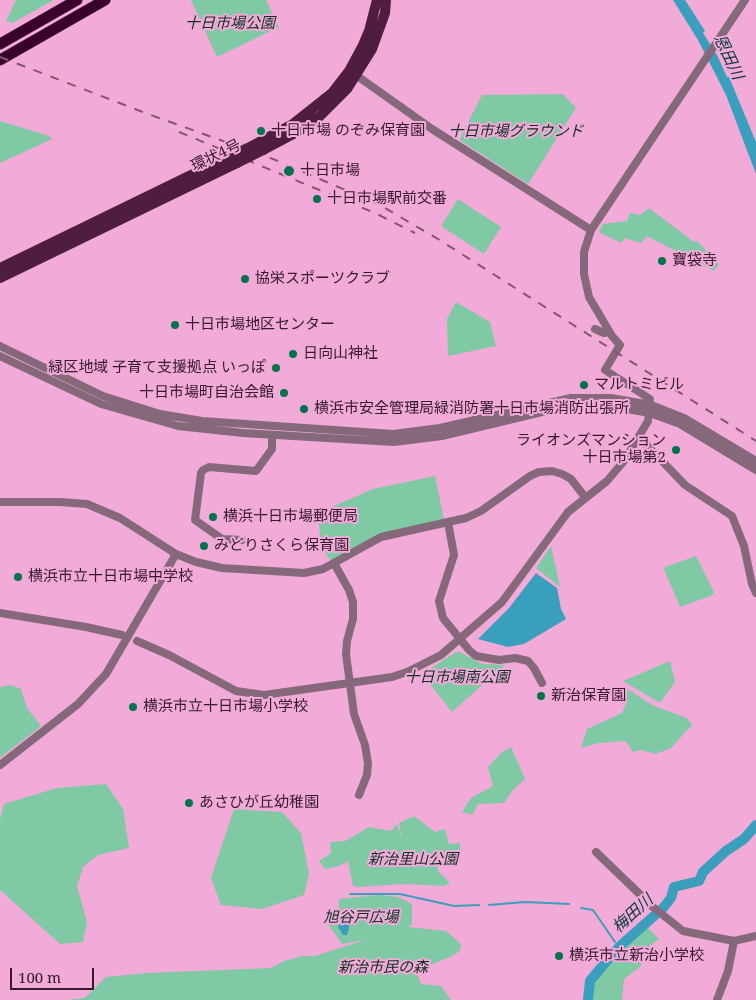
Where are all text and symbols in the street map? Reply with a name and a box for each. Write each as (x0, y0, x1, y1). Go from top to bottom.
park label: 十日市場公園 (185, 15, 275, 33)
water label: 恩田川 (709, 31, 747, 83)
place label: 十日市場 のぞみ保育園 (271, 122, 425, 140)
park label: 十日市場グラウンド (449, 123, 583, 141)
marker: 十日市場 のぞみ保育園 (255, 125, 267, 137)
street label: 環状4号 (188, 136, 244, 176)
place label: 十日市場 (300, 162, 360, 180)
marker: 十日市場 (282, 164, 296, 178)
place label: 十日市場駅前交番 (327, 190, 447, 208)
marker: 十日市場駅前交番 (311, 193, 323, 205)
place label: 寶袋寺 (672, 252, 717, 270)
marker: 寶袋寺 (656, 255, 668, 267)
place label: 協栄スポーツクラブ (255, 270, 390, 288)
marker: 協栄スポーツクラブ (239, 273, 251, 285)
place label: 十日市場地区センター (185, 316, 335, 334)
marker: 十日市場地区センター (169, 319, 181, 331)
place label: 日向山神社 (303, 345, 378, 363)
marker: 日向山神社 (287, 348, 299, 360)
place label: 緑区地域 子育て支援拠点 いっぽ (48, 359, 266, 377)
marker: 緑区地域 子育て支援拠点 いっぽ (270, 362, 282, 374)
place label: マルトミビル (594, 376, 684, 394)
marker: マルトミビル (578, 379, 590, 391)
place label: 十日市場町自治会館 (139, 384, 274, 402)
marker: 十日市場町自治会館 (278, 387, 290, 399)
place label: 横浜市安全管理局緑消防署十日市場消防出張所 (314, 400, 629, 418)
marker: 横浜市安全管理局緑消防署十日市場消防出張所 (298, 403, 310, 415)
place label: ライオンズマンション 十日市場第2 (516, 432, 666, 467)
marker: ライオンズマンション 十日市場第2 (670, 444, 682, 456)
place label: 横浜十日市場郵便局 (223, 508, 358, 526)
marker: 横浜十日市場郵便局 (207, 511, 219, 523)
place label: みどりさくら保育園 (214, 537, 349, 555)
marker: みどりさくら保育園 (198, 540, 210, 552)
place label: 横浜市立十日市場中学校 (28, 568, 193, 586)
marker: 横浜市立十日市場中学校 (12, 571, 24, 583)
park label: 十日市場南公園 (405, 669, 509, 687)
place label: 新治保育園 (551, 687, 626, 705)
marker: 新治保育園 (535, 690, 547, 702)
place label: 横浜市立十日市場小学校 (143, 698, 308, 716)
marker: 横浜市立十日市場小学校 (127, 701, 139, 713)
place label: あさひが丘幼稚園 (199, 794, 319, 812)
marker: あさひが丘幼稚園 (183, 797, 195, 809)
park label: 新治里山公園 (368, 851, 458, 869)
water label: 梅田川 (609, 891, 657, 937)
park label: 旭谷戸広場 (324, 909, 398, 927)
place label: 横浜市立新治小学校 (569, 947, 704, 965)
marker: 横浜市立新治小学校 (553, 950, 565, 962)
scale bar (12, 958, 96, 990)
park label: 新治市民の森 (338, 959, 428, 977)
text: 100 m (18, 967, 61, 987)

